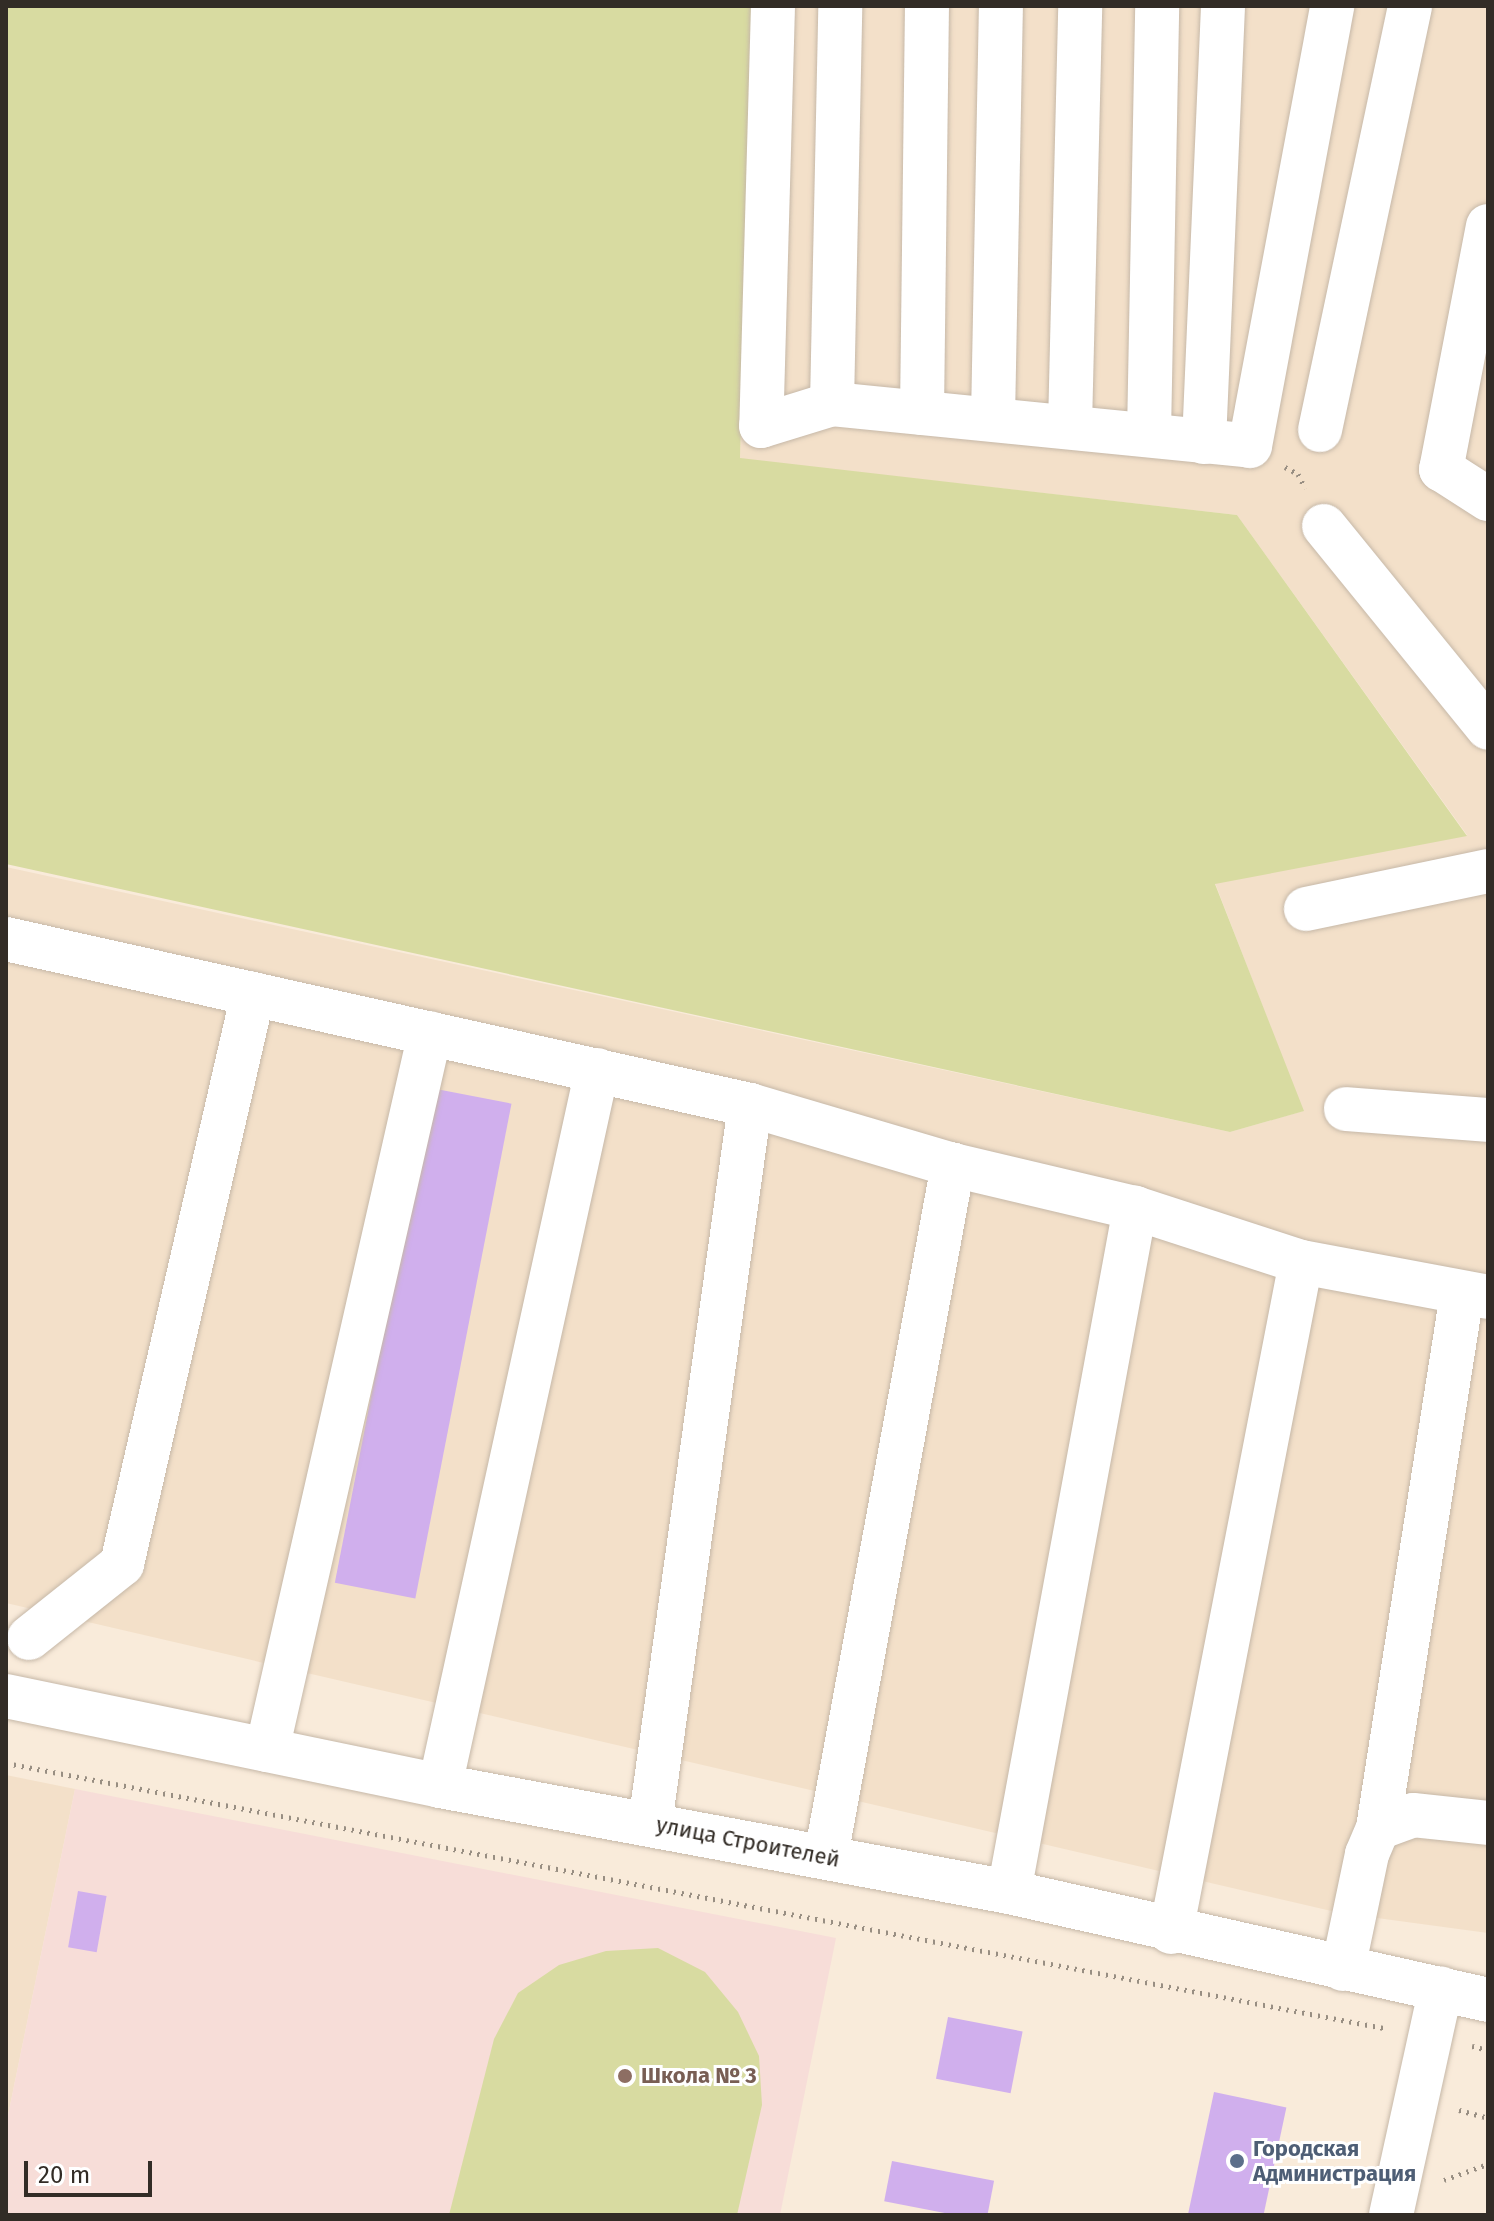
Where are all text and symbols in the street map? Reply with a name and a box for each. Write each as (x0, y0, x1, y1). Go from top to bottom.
street label: улица Строителей (654, 1811, 842, 1873)
place label: Школа № 3 (641, 2063, 757, 2089)
marker: Школа № 3 (616, 2067, 634, 2085)
place label: Городская Администрация (1253, 2135, 1416, 2186)
scale bar (28, 2145, 156, 2195)
marker: Городская Администрация (1228, 2152, 1246, 2170)
text: 20 m (38, 2161, 90, 2189)

